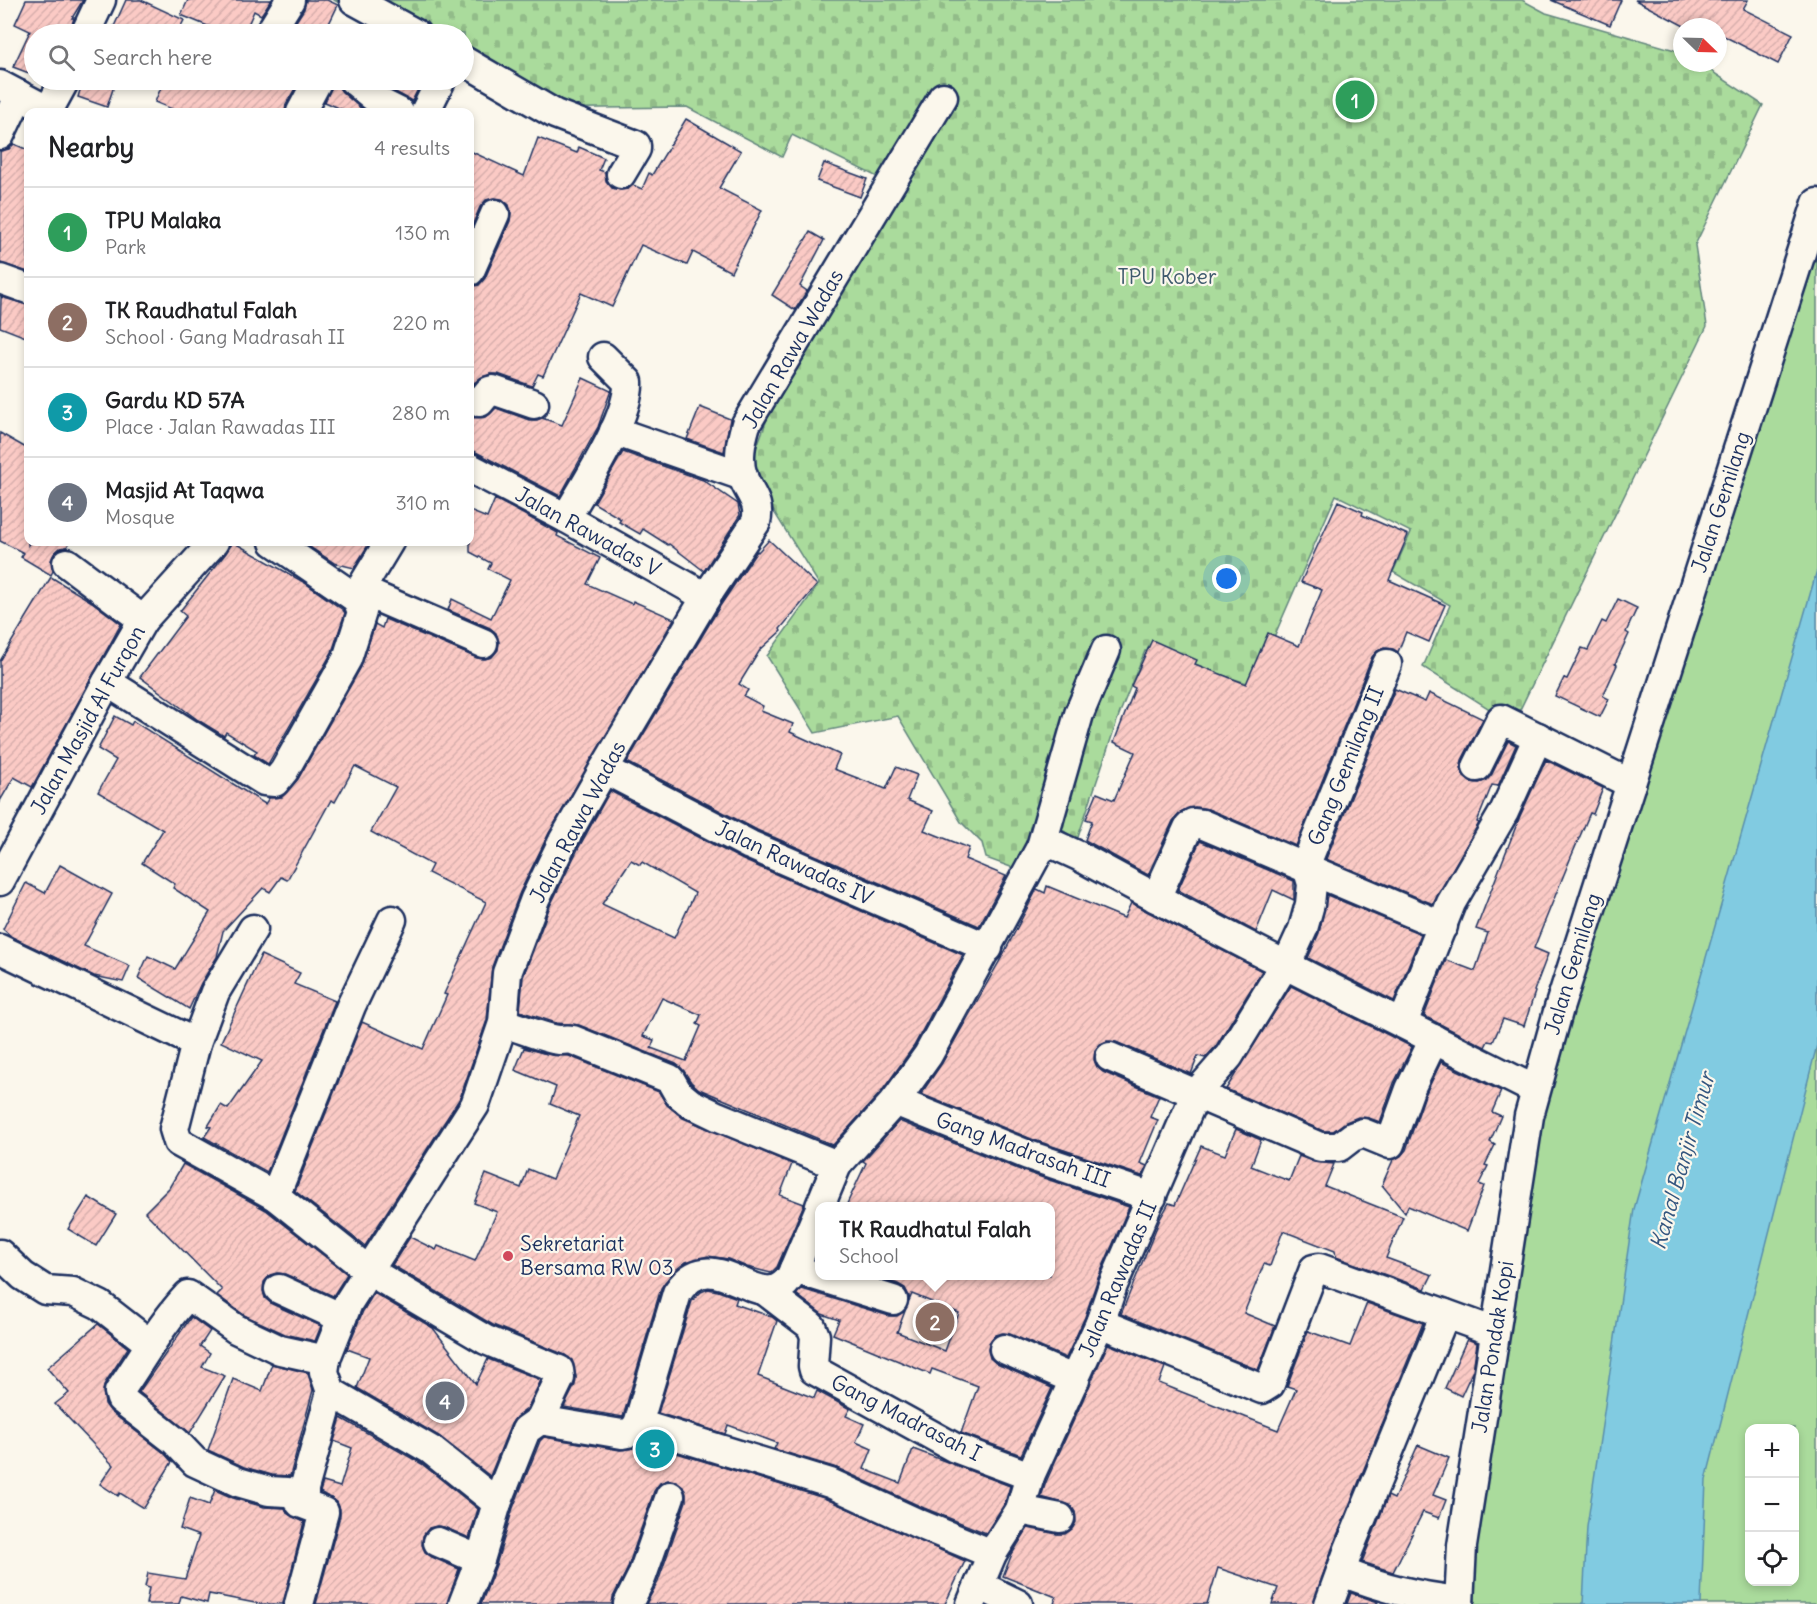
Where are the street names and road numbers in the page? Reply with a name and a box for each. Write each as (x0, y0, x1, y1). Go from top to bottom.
street label: Jalan Rawa Wadas (736, 264, 849, 433)
street label: Jalan Gemilang (1685, 428, 1756, 576)
street label: Jalan Rawadas V (511, 480, 666, 583)
street label: Jalan Masjid Al Furqon (24, 620, 151, 819)
street label: Gang Gemilang II (1301, 682, 1390, 849)
street label: Jalan Rawa Wadas (524, 736, 632, 907)
street label: Jalan Rawadas IV (711, 814, 878, 911)
street label: Jalan Gemilang (1538, 890, 1607, 1038)
street label: Gang Madrasah III (932, 1105, 1114, 1194)
street label: Jalan Rawadas II (1072, 1197, 1163, 1361)
street label: Jalan Pondak Kopi (1466, 1259, 1519, 1435)
street label: Gang Madrasah I (826, 1368, 986, 1467)

